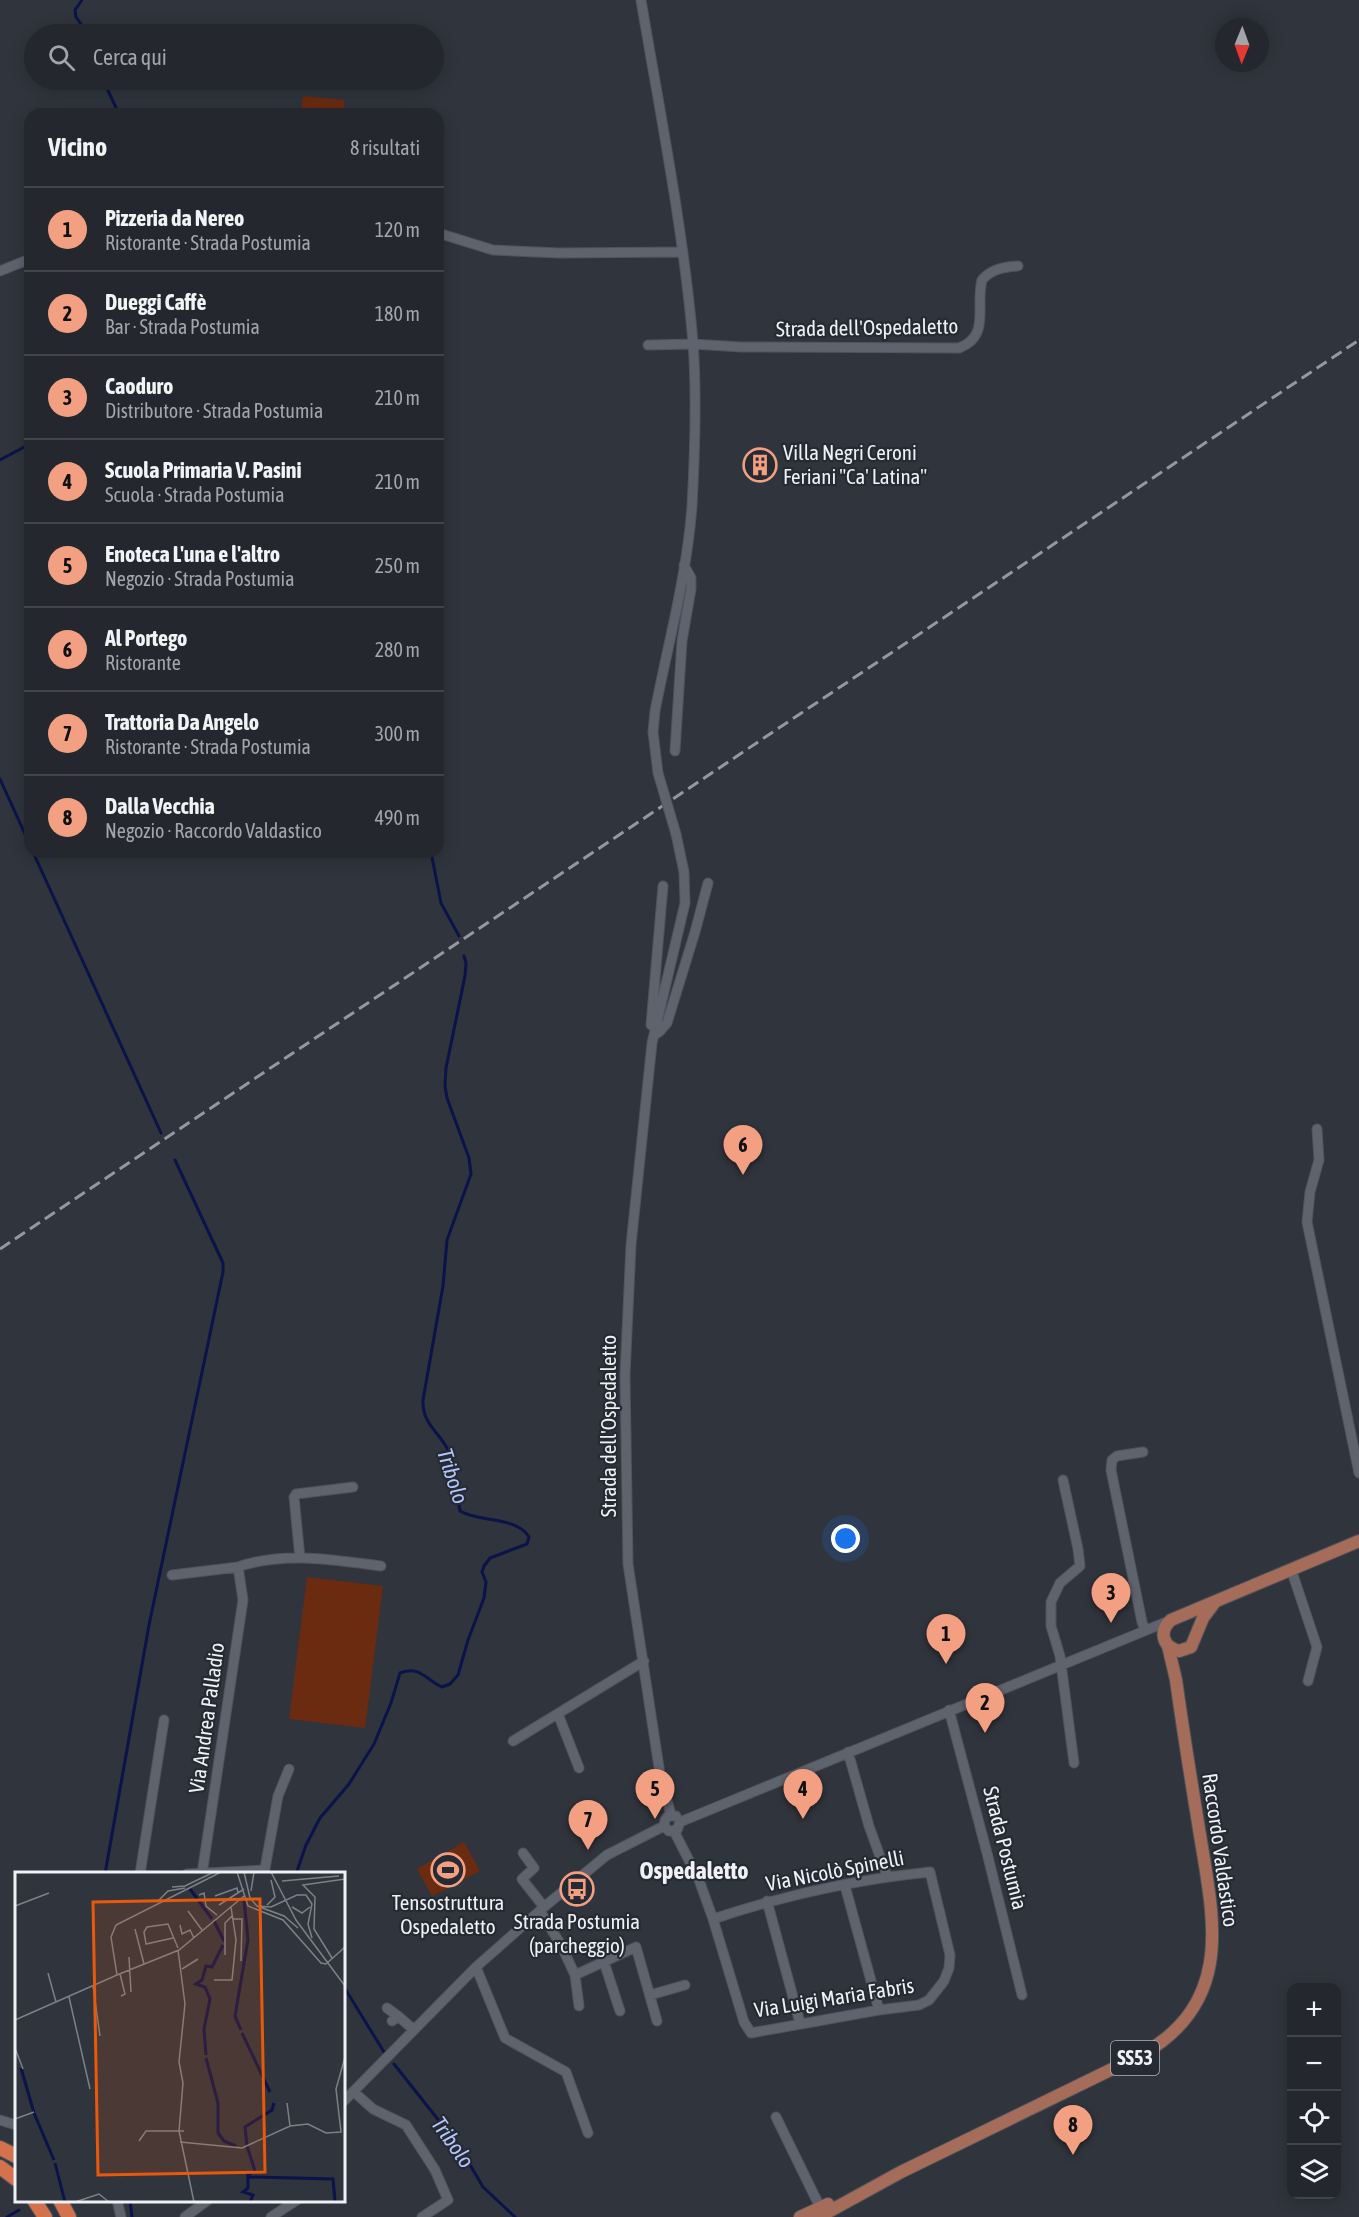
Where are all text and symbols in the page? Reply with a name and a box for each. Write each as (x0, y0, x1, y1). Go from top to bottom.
north arrow (1215, 18, 1269, 72)
search box (24, 24, 444, 90)
icon: search (45, 41, 78, 74)
text: Cerca qui (93, 44, 167, 70)
text: Vicino (48, 132, 107, 162)
text: 8 risultati (350, 136, 420, 159)
text: Pizzeria da Nereo (105, 205, 244, 231)
text: 1 (63, 218, 72, 241)
text: 120 m (375, 218, 420, 241)
text: Ristorante · Strada Postumia (105, 231, 311, 254)
text: Dueggi Caffè (105, 289, 207, 315)
text: 2 (63, 302, 72, 325)
text: 180 m (375, 302, 420, 325)
street label: Strada dell'Ospedaletto (776, 313, 958, 341)
text: Bar · Strada Postumia (105, 315, 260, 338)
text: Caoduro (105, 373, 173, 399)
text: 3 (63, 386, 72, 409)
text: 210 m (375, 386, 420, 409)
text: Distributore · Strada Postumia (105, 399, 323, 422)
place label: Villa Negri Ceroni Feriani "Ca' Latina" (783, 440, 927, 488)
building icon: Villa Negri Ceroni Feriani "Ca' Latina" (742, 447, 778, 483)
text: Scuola Primaria V. Pasini (105, 457, 302, 483)
text: 4 (63, 470, 72, 493)
text: 210 m (375, 470, 420, 493)
text: Scuola · Strada Postumia (105, 483, 284, 506)
text: Enoteca L'una e l'altro (105, 541, 280, 567)
text: 5 (63, 554, 72, 577)
text: 250 m (375, 554, 420, 577)
text: Negozio · Strada Postumia (105, 567, 295, 590)
text: Al Portego (105, 625, 187, 651)
text: 6 (63, 638, 72, 661)
text: 280 m (375, 638, 420, 661)
text: Ristorante (105, 651, 181, 674)
text: Trattoria Da Angelo (105, 709, 259, 735)
text: 7 (63, 722, 72, 745)
text: 300 m (375, 722, 420, 745)
text: Ristorante · Strada Postumia (105, 735, 311, 758)
text: Dalla Vecchia (105, 793, 215, 819)
text: 8 (63, 806, 72, 829)
text: 490 m (375, 806, 420, 829)
text: Negozio · Raccordo Valdastico (105, 819, 322, 842)
pin: 6 (724, 1126, 762, 1175)
street label: Strada dell'Ospedaletto (596, 1335, 620, 1517)
water label: Tribolo (432, 1445, 474, 1507)
your location (831, 1524, 860, 1553)
pin: 3 (1092, 1574, 1130, 1623)
pin: 1 (926, 1614, 966, 1664)
street label: Via Andrea Palladio (184, 1641, 228, 1795)
pin: 2 (966, 1684, 1004, 1733)
pin: 5 (636, 1770, 674, 1819)
pin: 4 (784, 1770, 822, 1819)
street label: Raccordo Valdastico (1198, 1771, 1244, 1928)
street label: Strada Postumia (979, 1784, 1033, 1912)
pin: 7 (568, 1800, 608, 1850)
street label: Via Nicolò Spinelli (764, 1845, 906, 1895)
sports icon: Tensostruttura Ospedaletto (430, 1852, 466, 1888)
district label: Ospedaletto (639, 1857, 749, 1884)
bus stop icon: Strada Postumia (parcheggio) (559, 1871, 595, 1907)
inset map (15, 1872, 345, 2202)
place label: Tensostruttura Ospedaletto (392, 1890, 504, 1938)
place label: Strada Postumia (parcheggio) (514, 1909, 640, 1957)
street label: Via Luigi Maria Fabris (752, 1973, 915, 2021)
map controls (1287, 1983, 1341, 2199)
button: + (1287, 1983, 1341, 2037)
button: − (1287, 2037, 1341, 2091)
road number: SS53 (1111, 2041, 1159, 2075)
button: locate (1287, 2091, 1341, 2145)
pin: 8 (1054, 2106, 1092, 2155)
water label: Tribolo (426, 2111, 480, 2173)
button: layers (1287, 2145, 1341, 2199)

